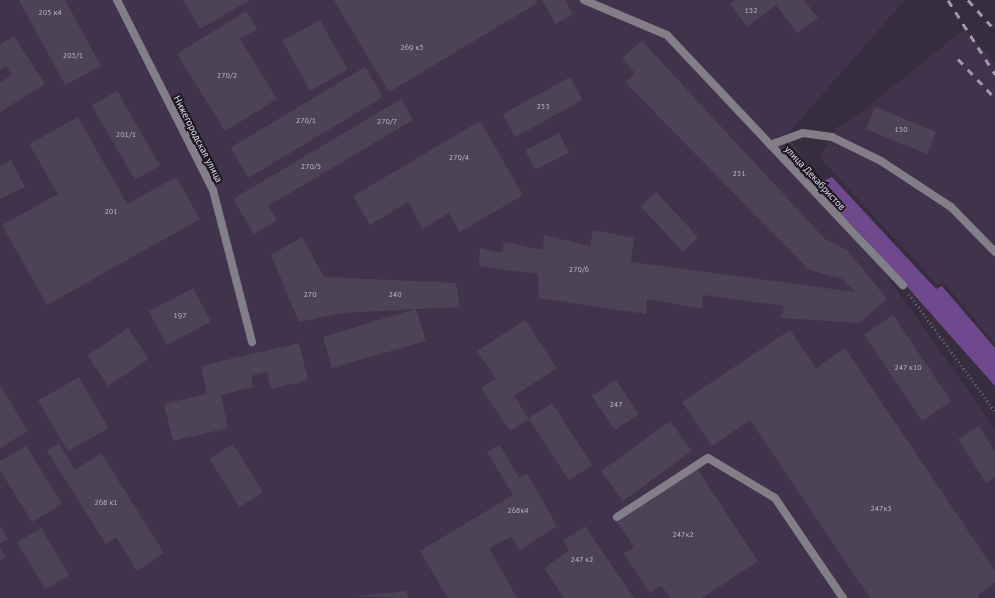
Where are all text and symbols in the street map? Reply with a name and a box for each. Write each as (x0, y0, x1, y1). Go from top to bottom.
house number: 152 (744, 6, 758, 16)
house number: 205 к4 (38, 8, 62, 18)
house number: 269 к3 (400, 43, 424, 53)
house number: 205/1 (63, 51, 83, 61)
house number: 270/2 (217, 71, 237, 81)
street label: Нижегородская улица (171, 94, 225, 184)
house number: 253 (536, 102, 550, 112)
house number: 270/1 (296, 116, 316, 126)
house number: 270/7 (377, 117, 397, 127)
house number: 150 (894, 125, 908, 135)
house number: 201/1 (116, 130, 136, 140)
street label: улица Декабристов (782, 143, 848, 213)
house number: 270/4 (449, 153, 469, 163)
house number: 270/5 (301, 162, 321, 172)
house number: 251 (732, 169, 746, 179)
house number: 201 (104, 207, 118, 217)
house number: 270/6 (569, 265, 589, 275)
house number: 270 (303, 290, 317, 300)
house number: 240 (388, 290, 402, 300)
house number: 197 (173, 311, 187, 321)
house number: 247 к10 (894, 363, 922, 373)
house number: 247 (609, 400, 623, 410)
house number: 268 к1 (94, 498, 118, 508)
house number: 247к3 (870, 504, 892, 514)
house number: 268к4 (507, 506, 529, 516)
house number: 247к2 (672, 530, 694, 540)
house number: 247 к2 (570, 555, 594, 565)

